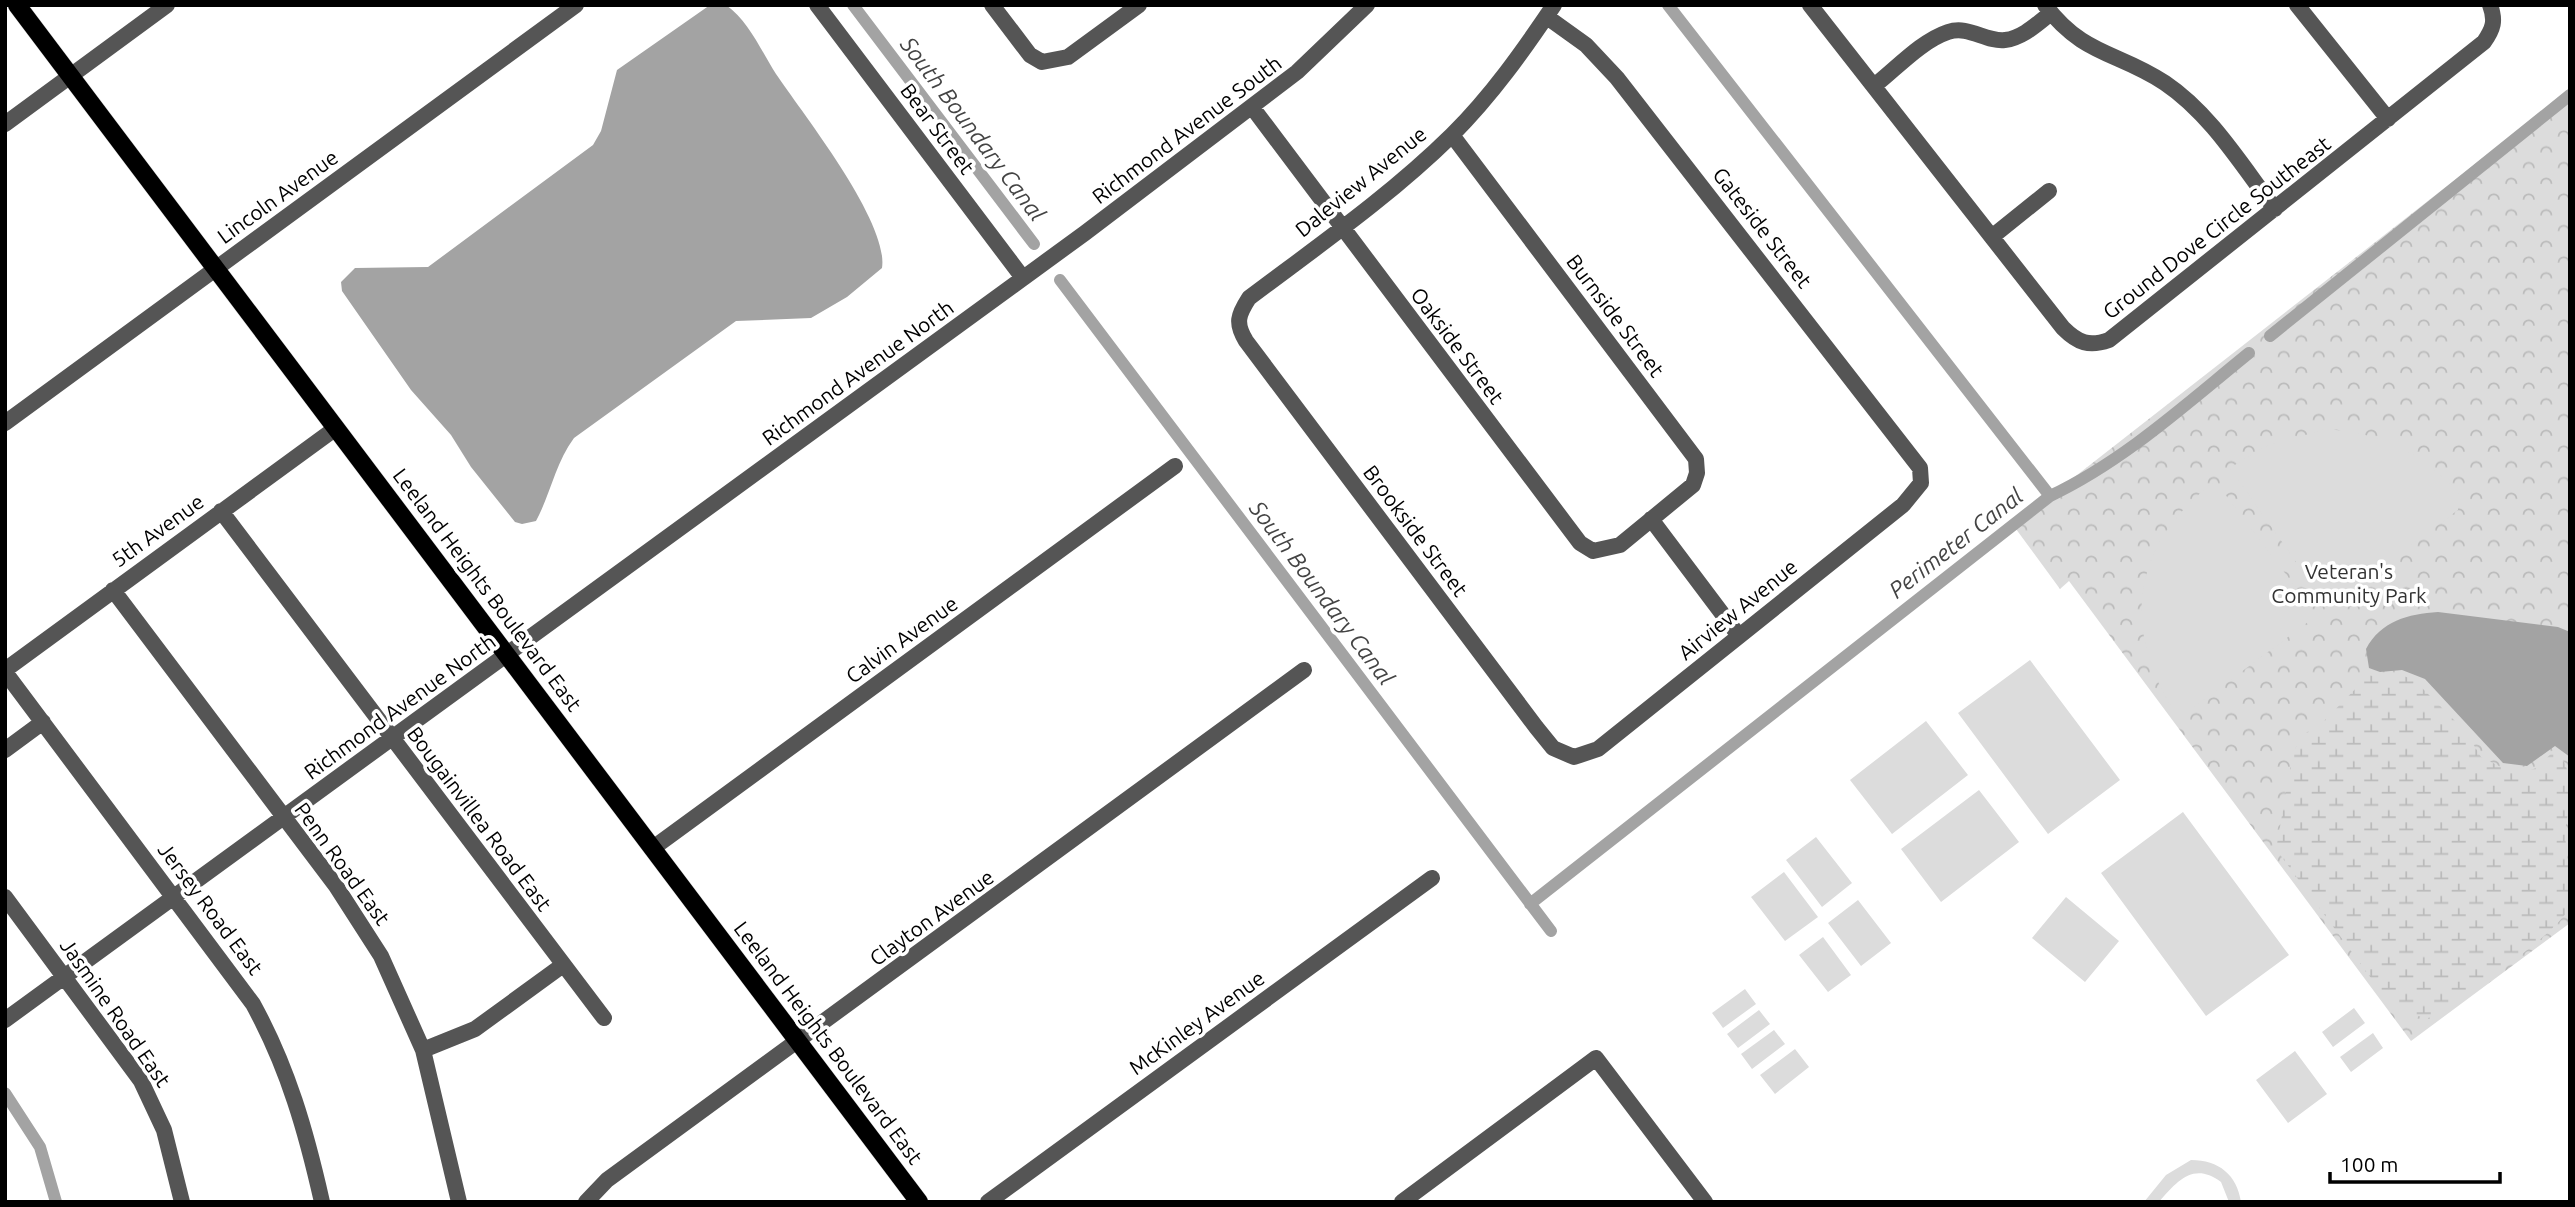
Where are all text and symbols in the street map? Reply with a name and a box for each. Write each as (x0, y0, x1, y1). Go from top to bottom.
water label: South Boundary Canal (896, 31, 1051, 226)
street label: Richmond Avenue South (1087, 50, 1286, 208)
street label: Bear Street (896, 78, 980, 178)
street label: Daleview Avenue (1290, 121, 1431, 241)
street label: Ground Dove Circle Southeast (2098, 131, 2335, 323)
street label: Lincoln Avenue (213, 145, 342, 248)
street label: Gateside Street (1708, 162, 1817, 292)
street label: Burnside Street (1562, 250, 1670, 381)
street label: Oakside Street (1406, 283, 1509, 408)
street label: Richmond Avenue North (757, 295, 958, 450)
street label: Brookside Street (1359, 460, 1473, 601)
street label: Leeland Heights Boulevard East (389, 463, 587, 715)
water label: Perimeter Canal (1884, 482, 2028, 603)
street label: 5th Avenue (107, 489, 208, 572)
water label: South Boundary Canal (1245, 495, 1400, 690)
street label: Airview Avenue (1673, 554, 1802, 664)
park label: Veteran's Community Park (2271, 559, 2427, 607)
street label: Calvin Avenue (841, 591, 962, 688)
street label: Richmond Avenue North (299, 629, 500, 784)
street label: Bougainvillea Road East (403, 722, 557, 915)
street label: Penn Road East (290, 797, 395, 929)
street label: Jersey Road East (153, 838, 268, 979)
street label: Clayton Avenue (865, 864, 998, 970)
street label: Leeland Heights Boulevard East (730, 916, 928, 1168)
street label: Jasmine Road East (56, 934, 176, 1091)
street label: McKinley Avenue (1124, 965, 1269, 1079)
scale bar (2330, 1140, 2500, 1184)
text: 100 m (2340, 1152, 2398, 1176)

